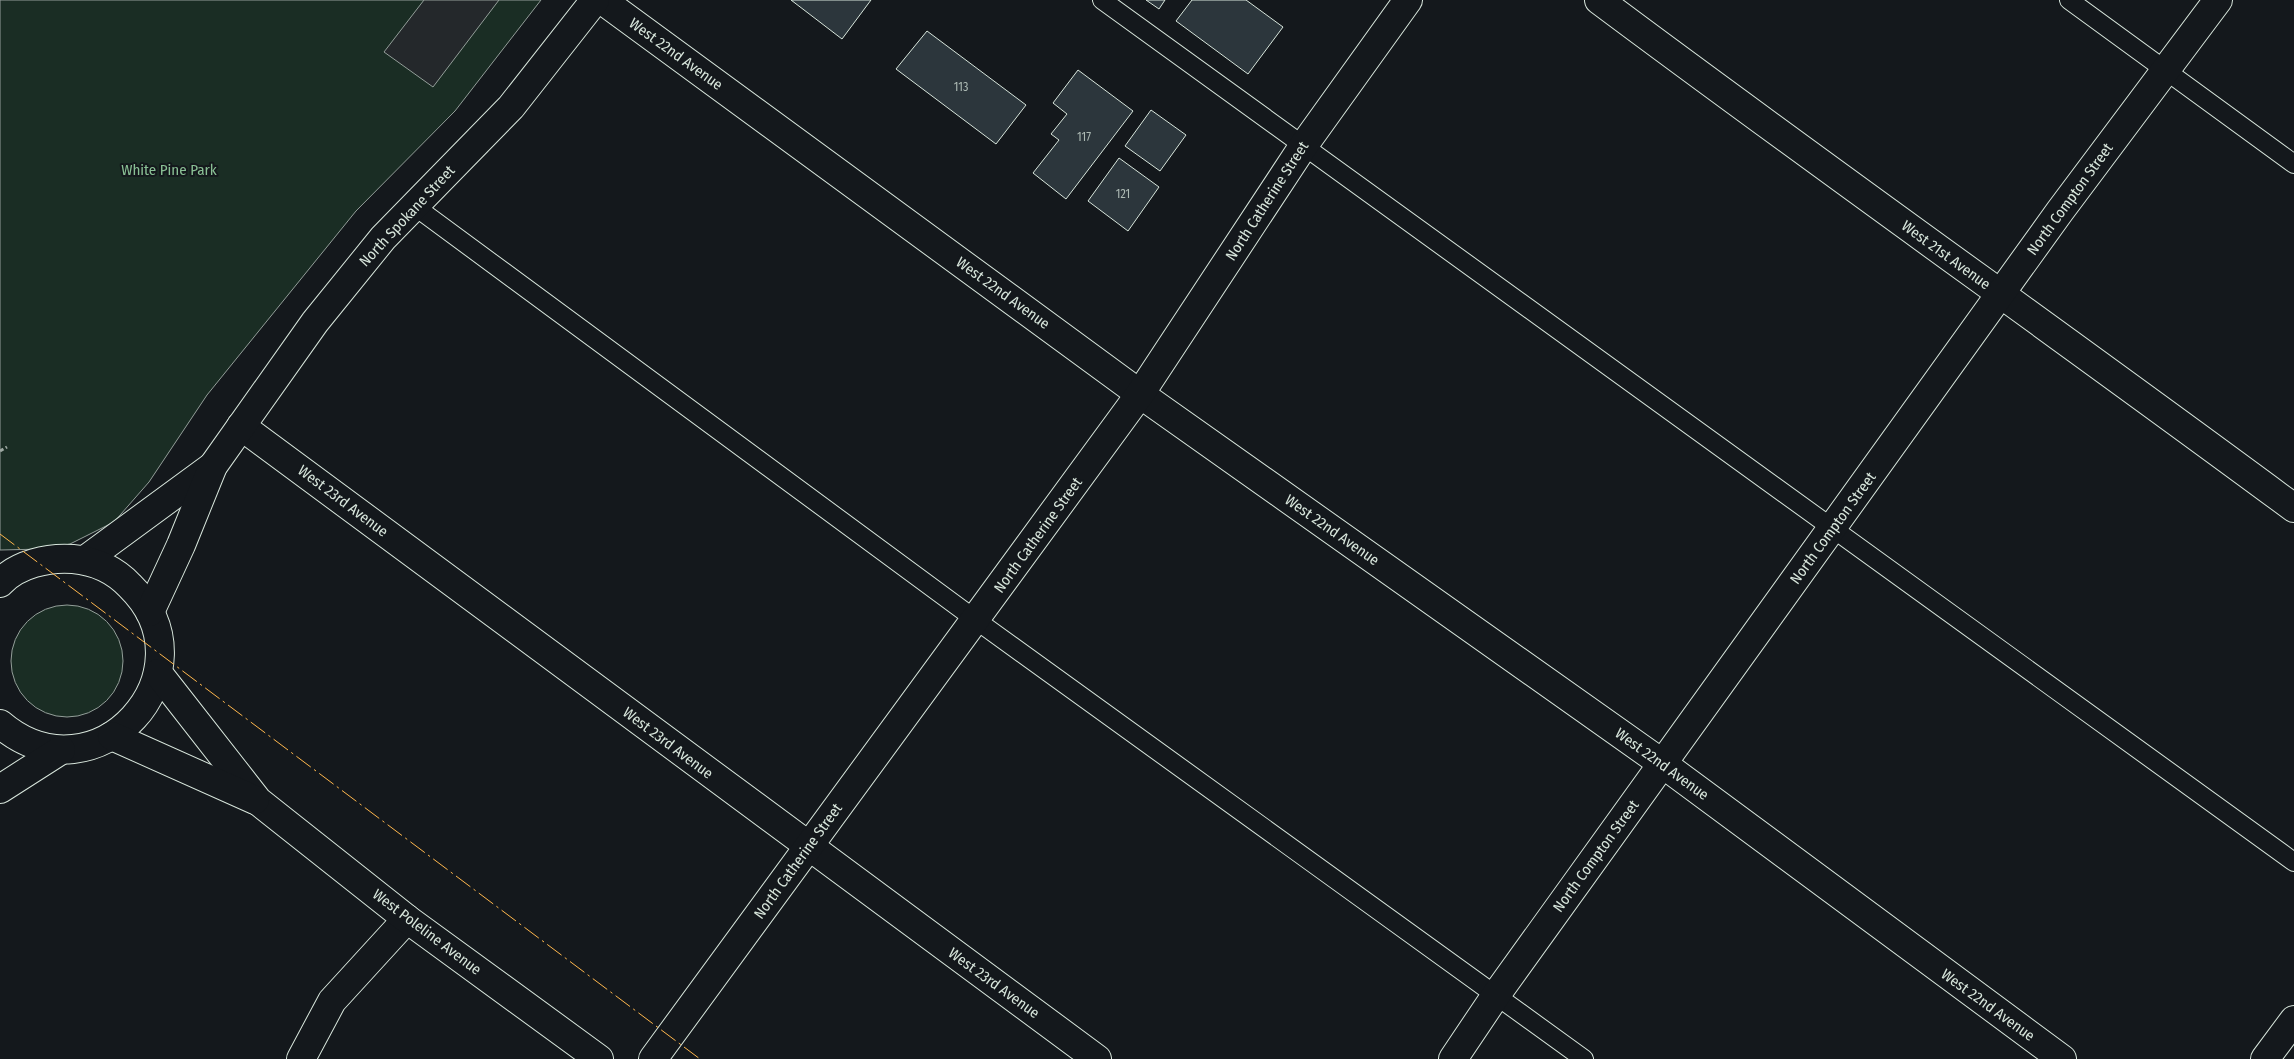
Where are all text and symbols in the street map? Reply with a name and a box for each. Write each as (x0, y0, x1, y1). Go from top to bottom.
street label: West 22nd Avenue (626, 14, 726, 94)
house number: 113 (954, 80, 968, 94)
house number: 117 (1077, 130, 1091, 144)
street label: North Catherine Street (1222, 138, 1312, 264)
street label: North Compton Street (2023, 139, 2117, 259)
park label: White Pine Park (121, 161, 217, 179)
street label: North Spokane Street (356, 162, 459, 270)
house number: 121 (1116, 187, 1130, 201)
street label: West 21st Avenue (1898, 217, 1994, 293)
street label: West 22nd Avenue (953, 253, 1053, 333)
street label: West 23rd Avenue (294, 461, 392, 541)
street label: North Compton Street (1786, 468, 1880, 588)
street label: North Catherine Street (990, 474, 1086, 596)
street label: West 22nd Avenue (1281, 491, 1383, 569)
street label: West 23rd Avenue (619, 703, 717, 783)
street label: West 22nd Avenue (1612, 724, 1712, 804)
street label: North Compton Street (1549, 796, 1643, 916)
street label: North Catherine Street (750, 800, 846, 922)
street label: West Poleline Avenue (369, 885, 485, 979)
street label: West 23rd Avenue (945, 944, 1043, 1022)
street label: West 22nd Avenue (1938, 965, 2038, 1045)

